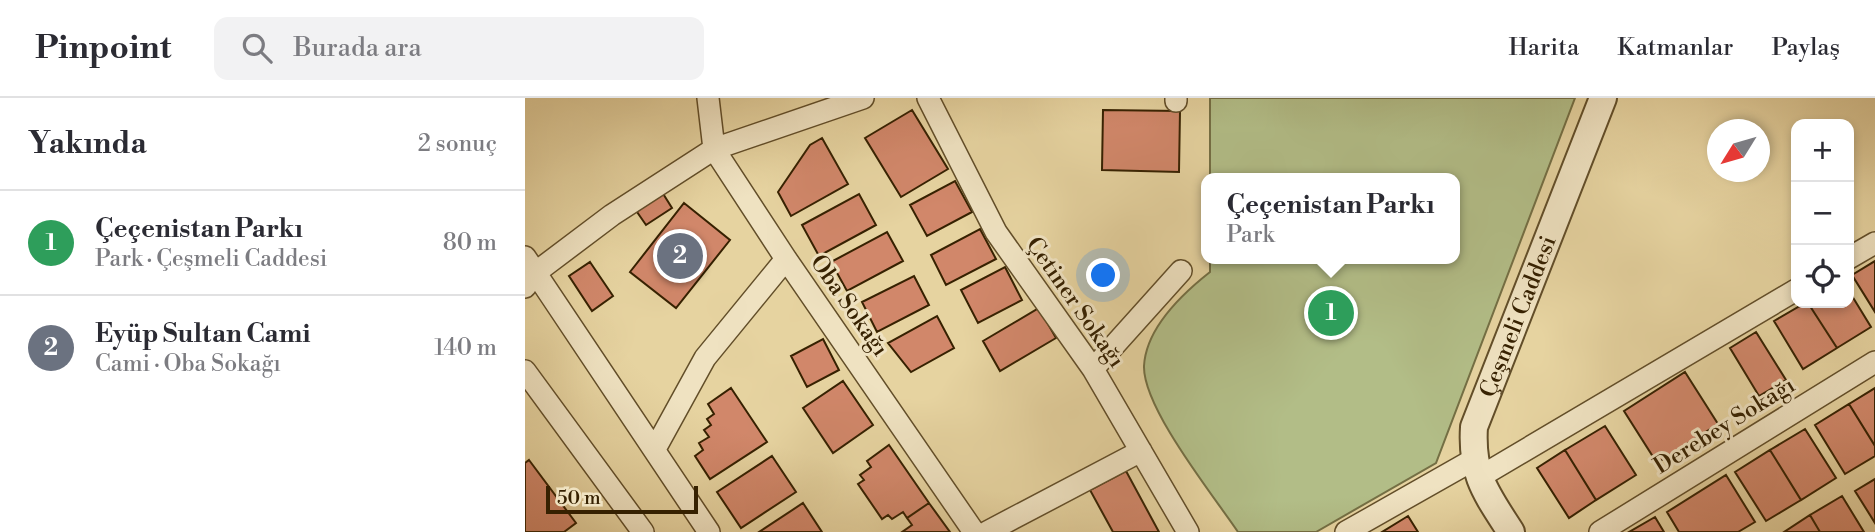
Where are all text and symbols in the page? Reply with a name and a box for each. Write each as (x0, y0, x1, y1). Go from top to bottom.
search box (214, 17, 704, 80)
text: Pinpoint (35, 28, 172, 69)
icon: search (238, 29, 276, 67)
text: Burada ara (294, 32, 422, 64)
text: Harita (1509, 33, 1579, 63)
text: Katmanlar (1617, 33, 1733, 63)
text: Paylaş (1771, 33, 1840, 63)
north arrow (1707, 119, 1770, 182)
map controls (1791, 119, 1854, 308)
button: + (1791, 119, 1854, 182)
text: Yakında (28, 125, 147, 163)
text: 2 sonuç (418, 130, 497, 158)
popup (1201, 173, 1460, 264)
button: − (1791, 182, 1854, 245)
text: Çeçenistan Parkı (1227, 189, 1434, 221)
text: Çeçenistan Parkı (95, 213, 303, 245)
text: Park (1227, 221, 1274, 249)
text: 1 (45, 229, 57, 257)
text: 80 m (443, 229, 497, 257)
pin: 2 (657, 230, 703, 282)
street label: Çetiner Sokağı (1020, 232, 1131, 373)
street label: Çeşmeli Caddesi (1474, 232, 1563, 402)
text: Park · Çeşmeli Caddesi (95, 245, 327, 273)
button: locate (1791, 245, 1854, 308)
street label: Oba Sokağı (804, 249, 894, 362)
your location (1086, 258, 1120, 292)
pin: 1 (1308, 287, 1354, 339)
text: Eyüp Sultan Cami (95, 318, 311, 350)
text: 2 (44, 334, 58, 362)
text: 140 m (434, 334, 497, 362)
text: Cami · Oba Sokağı (95, 350, 281, 378)
street label: Derebey Sokağı (1649, 371, 1800, 480)
scale bar (546, 483, 698, 515)
text: 50 m (557, 486, 601, 510)

